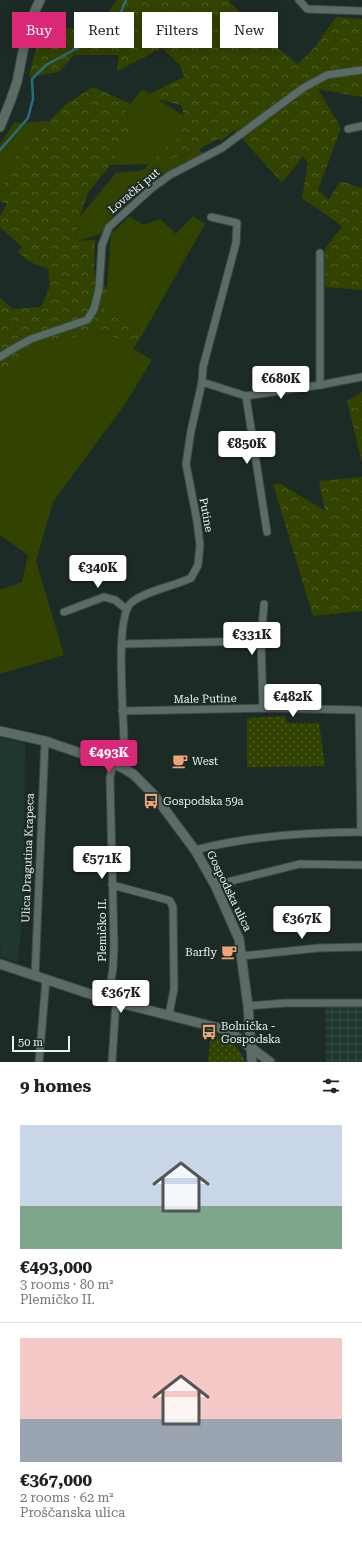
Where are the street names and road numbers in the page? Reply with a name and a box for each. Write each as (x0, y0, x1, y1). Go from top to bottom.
street label: Lovački put (106, 166, 162, 216)
street label: Putine (197, 497, 215, 533)
street label: Male Putine (173, 692, 237, 706)
street label: Ulica Dragutina Krapeca (19, 793, 37, 923)
street label: Gospodska ulica (204, 849, 254, 933)
street label: Plemičko II. (96, 898, 109, 962)

